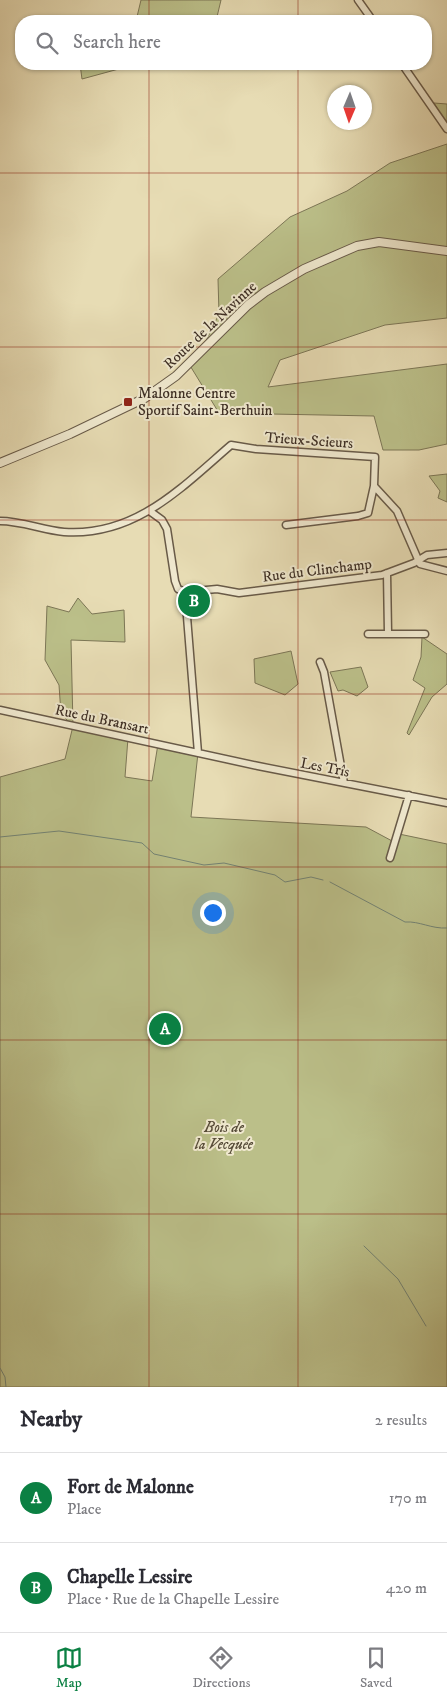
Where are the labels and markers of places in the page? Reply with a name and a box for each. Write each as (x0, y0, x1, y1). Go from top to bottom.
place label: Malonne Centre Sportif Saint-Berthuin (138, 384, 273, 420)
marker: Malonne Centre Sportif Saint-Berthuin (122, 396, 134, 408)
pin: B (178, 582, 210, 620)
pin: A (149, 1010, 181, 1048)

